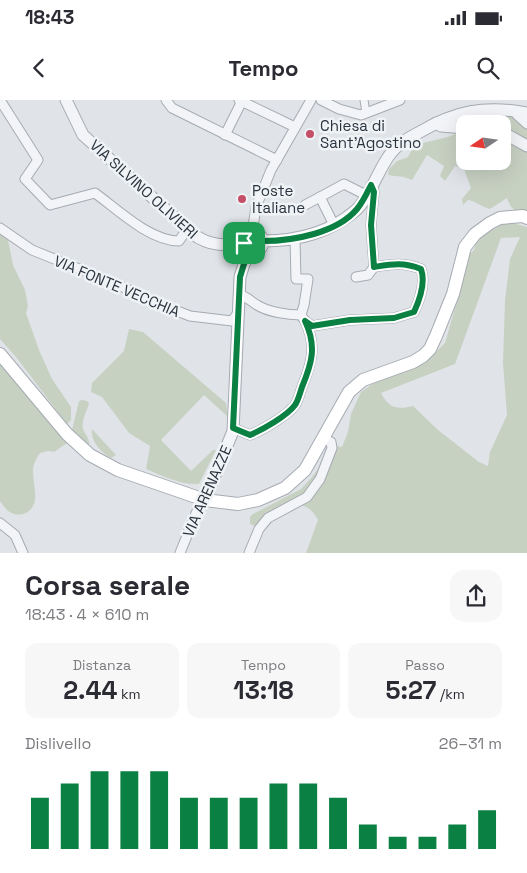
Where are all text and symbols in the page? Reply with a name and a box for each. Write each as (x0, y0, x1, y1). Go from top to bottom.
text: 18:43 (25, 5, 74, 30)
icon: back (25, 54, 53, 82)
text: Tempo (229, 54, 298, 82)
icon: search (474, 54, 502, 82)
north arrow (456, 115, 511, 170)
map controls (456, 115, 511, 170)
place label: Chiesa di Sant'Agostino (320, 116, 421, 152)
marker: Chiesa di Sant'Agostino (304, 128, 316, 140)
street label: VIA SILVINO OLIVIERI (86, 135, 202, 243)
place label: Poste Italiane (252, 181, 305, 217)
marker: Poste Italiane (236, 193, 248, 205)
pin (223, 222, 265, 264)
icon: arrive (230, 229, 258, 257)
street label: VIA FONTE VECCHIA (51, 251, 183, 321)
street label: VIA ARENAZZE (178, 442, 236, 540)
text: Corsa serale (25, 567, 190, 603)
button: share (450, 570, 502, 622)
text: 18:43 · 4 × 610 m (25, 604, 149, 625)
text: Distanza (73, 656, 131, 674)
text: Tempo (241, 656, 286, 674)
text: Passo (405, 656, 445, 674)
text: 2.44 (63, 674, 117, 706)
text: 13:18 (233, 674, 294, 706)
text: 5:27 (386, 674, 436, 706)
text: km (117, 685, 140, 703)
text: /km (436, 685, 465, 703)
text: Dislivello (25, 733, 91, 754)
text: 26–31 m (439, 733, 502, 754)

